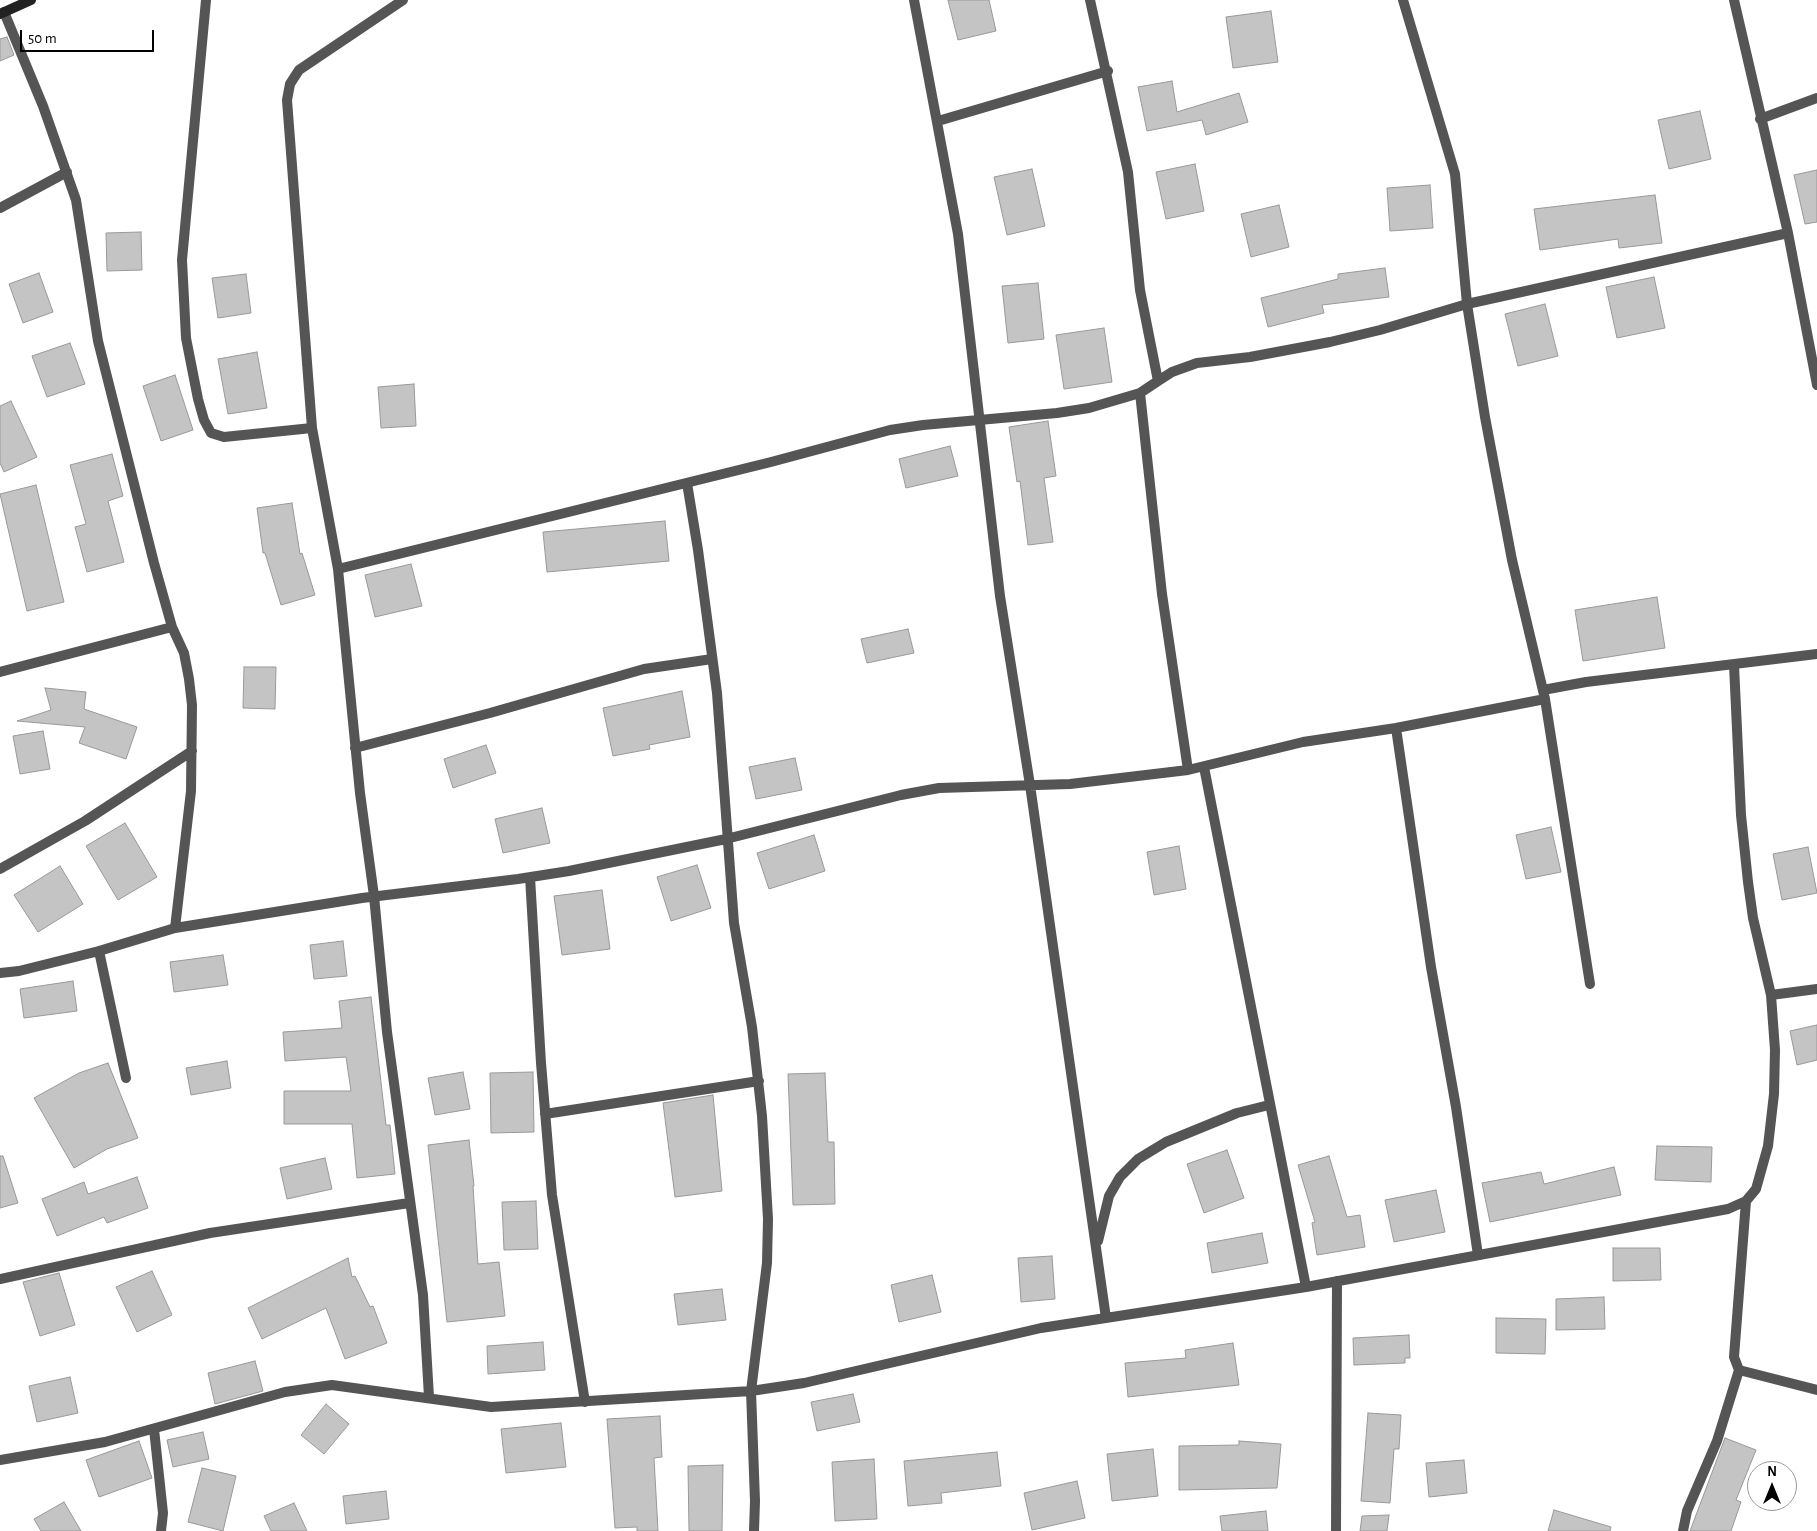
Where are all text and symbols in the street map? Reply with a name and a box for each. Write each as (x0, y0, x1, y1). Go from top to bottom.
scale bar (22, 20, 156, 52)
text: 50 m (28, 31, 57, 46)
north arrow (1747, 1461, 1797, 1511)
text: N (1767, 1465, 1777, 1479)

